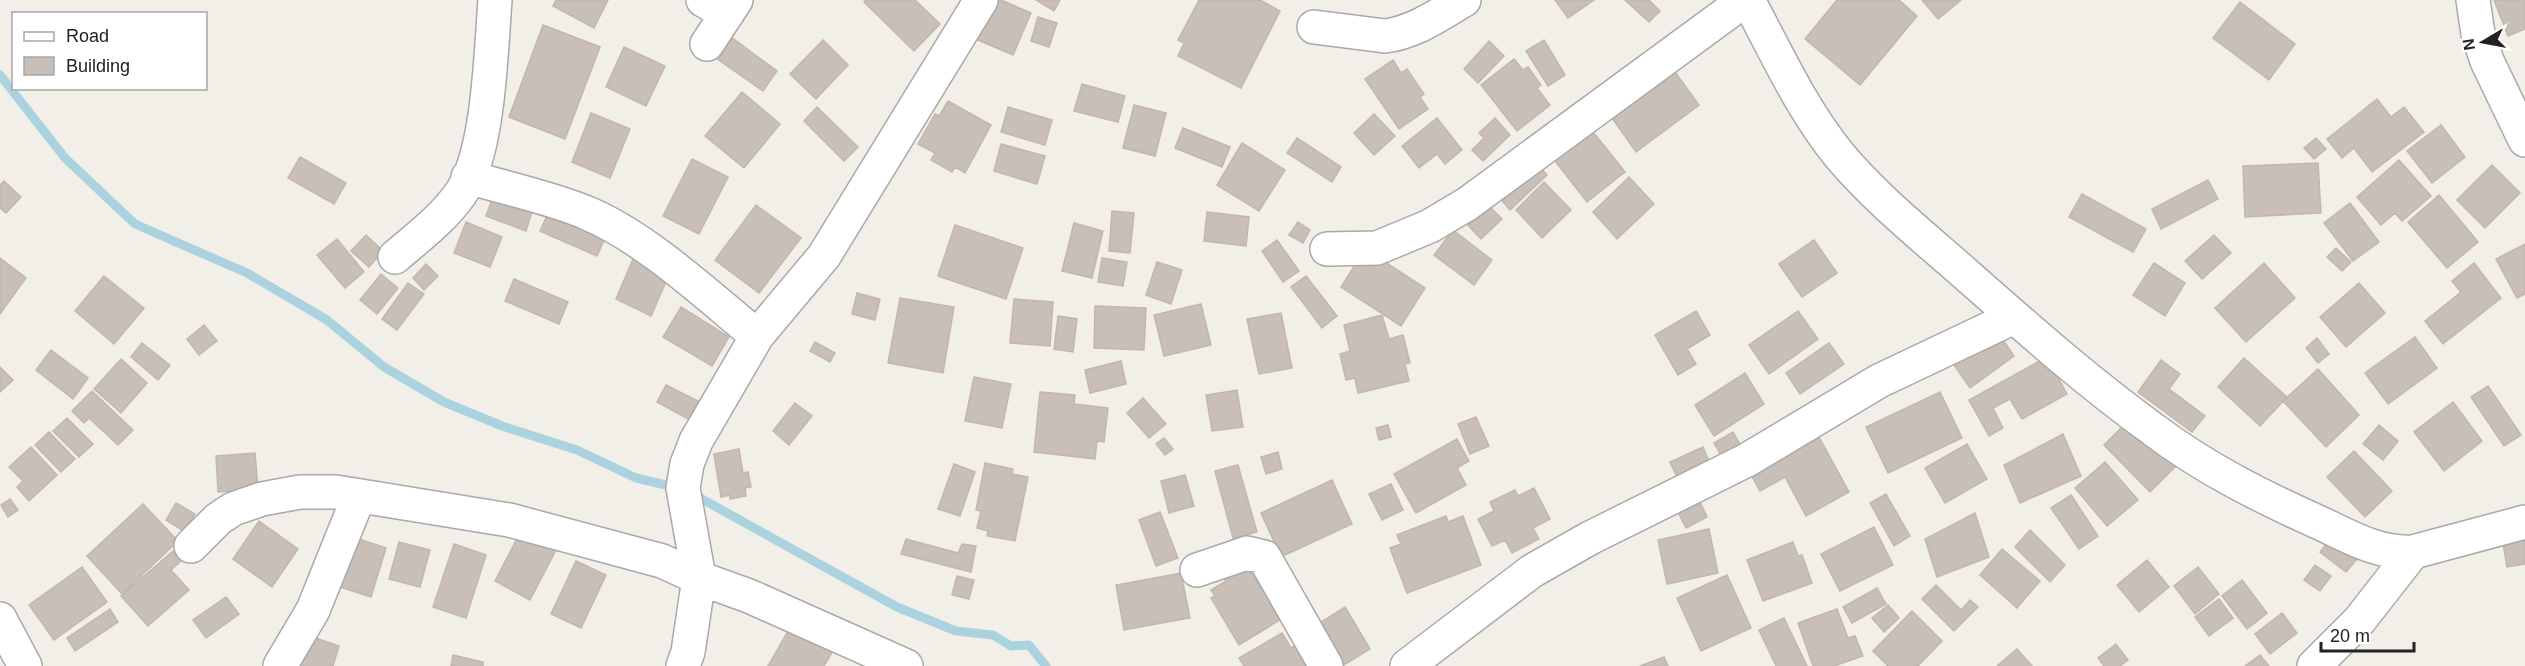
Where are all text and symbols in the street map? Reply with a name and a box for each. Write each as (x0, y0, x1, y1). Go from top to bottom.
legend (12, 12, 207, 90)
north arrow (2453, 12, 2513, 72)
text: Road (66, 26, 109, 46)
text: N (2459, 37, 2478, 52)
text: Building (66, 56, 130, 76)
scale bar (2321, 615, 2414, 653)
text: 20 m (2330, 626, 2370, 646)

